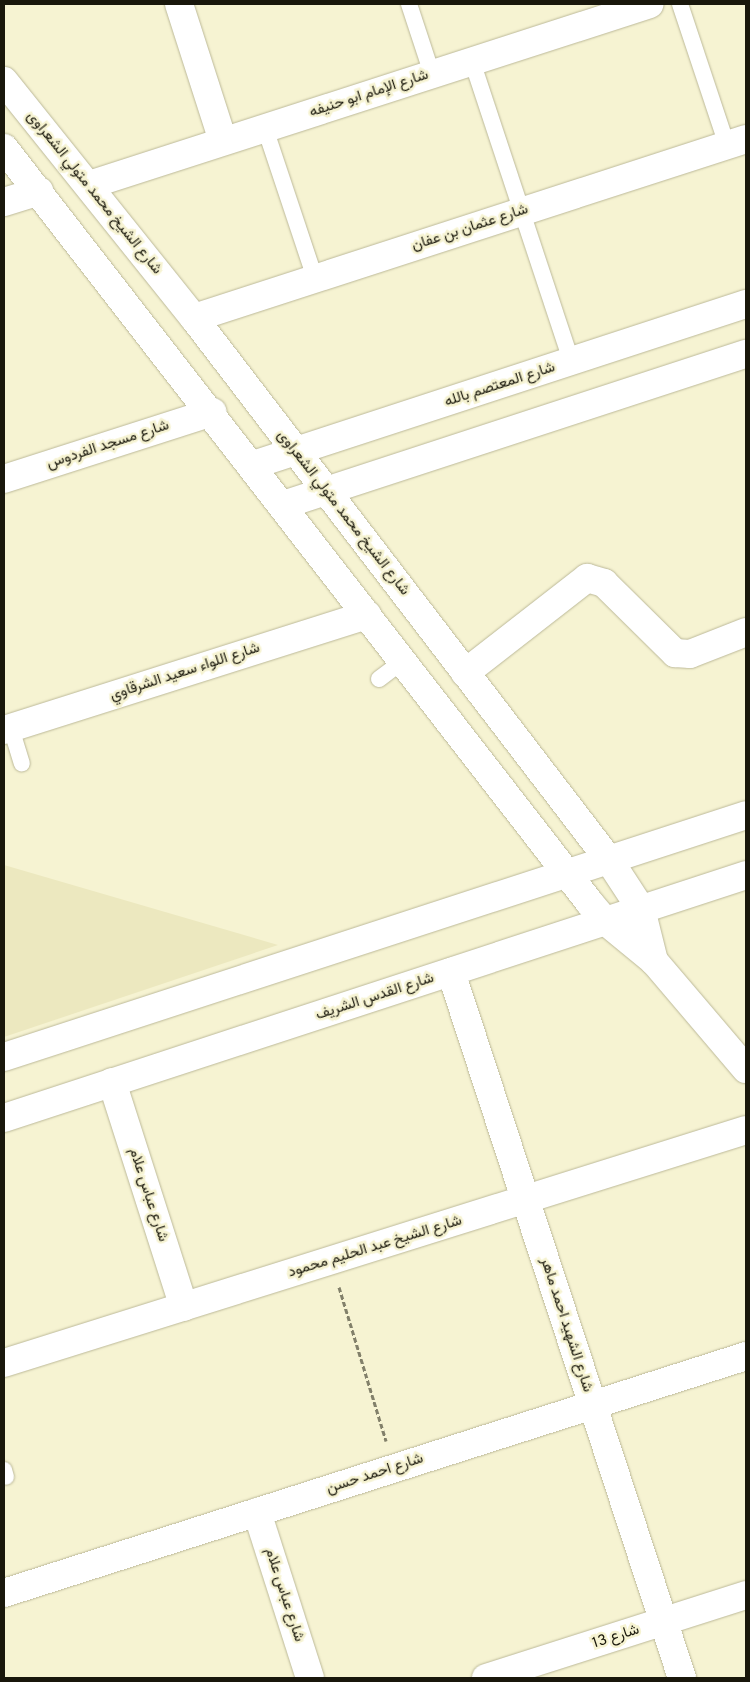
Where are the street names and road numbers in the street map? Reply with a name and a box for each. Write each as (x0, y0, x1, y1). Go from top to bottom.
street label: شارع الإمام ابو حنيفه (307, 66, 431, 122)
street label: شارع الشيخ محمد متولي الشعراوى (23, 108, 165, 278)
street label: شارع عثمان بن عفان (410, 201, 530, 255)
street label: شارع المعتصم بالله (442, 359, 558, 411)
street label: شارع مسجد الفردوس (45, 417, 171, 473)
street label: شارع الشيخ محمد متولي الشعراوى (273, 427, 413, 599)
street label: شارع اللواء سعيد الشرقاوي (108, 639, 262, 705)
street label: شارع القدس الشريف (314, 969, 436, 1025)
street label: شارع عباس علام (124, 1146, 172, 1244)
street label: شارع الشيخ عبد الحليم محمود (286, 1212, 464, 1282)
street label: شارع الشهيد احمد ماهر (536, 1255, 596, 1395)
street label: شارع احمد حسن (324, 1450, 426, 1498)
street label: شارع عباس علام (260, 1546, 308, 1644)
street label: شارع 13 (590, 1621, 642, 1653)

